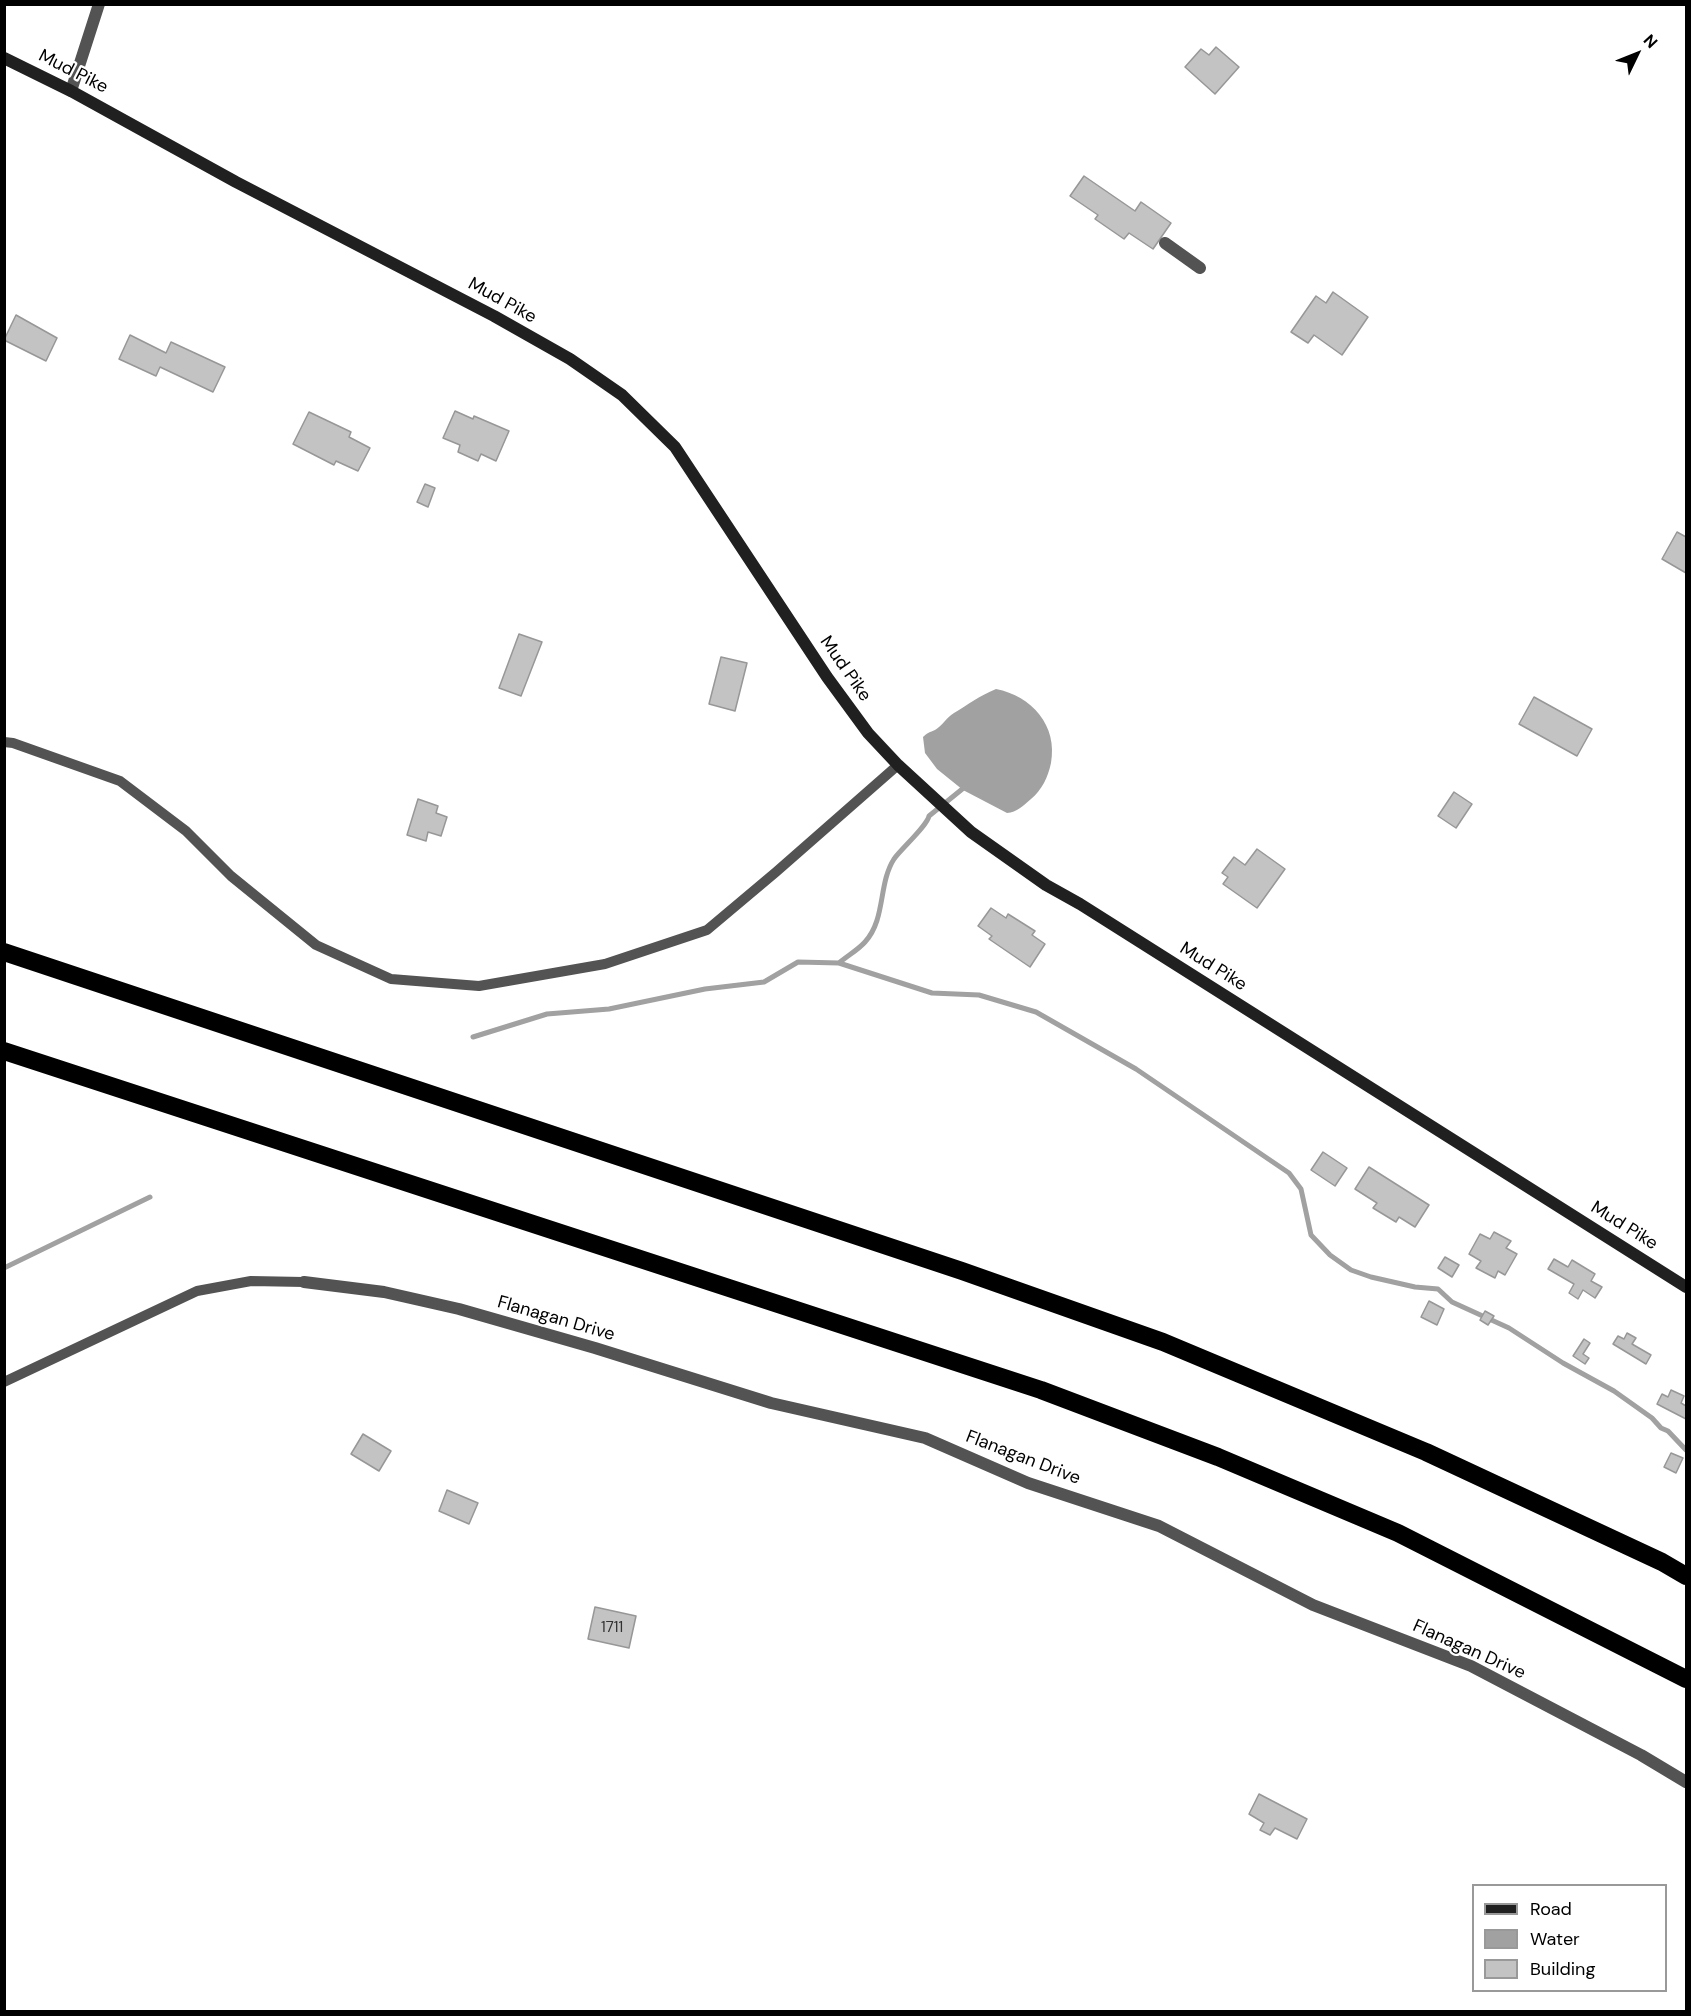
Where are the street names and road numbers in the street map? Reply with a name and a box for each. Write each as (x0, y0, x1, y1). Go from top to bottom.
street label: Mud Pike (35, 45, 111, 99)
street label: Mud Pike (464, 273, 540, 329)
street label: Mud Pike (815, 632, 875, 706)
street label: Mud Pike (1176, 938, 1250, 996)
street label: Mud Pike (1587, 1197, 1661, 1255)
street label: Flanagan Drive (495, 1292, 617, 1346)
street label: Flanagan Drive (963, 1426, 1083, 1490)
street label: Flanagan Drive (1409, 1615, 1529, 1685)

